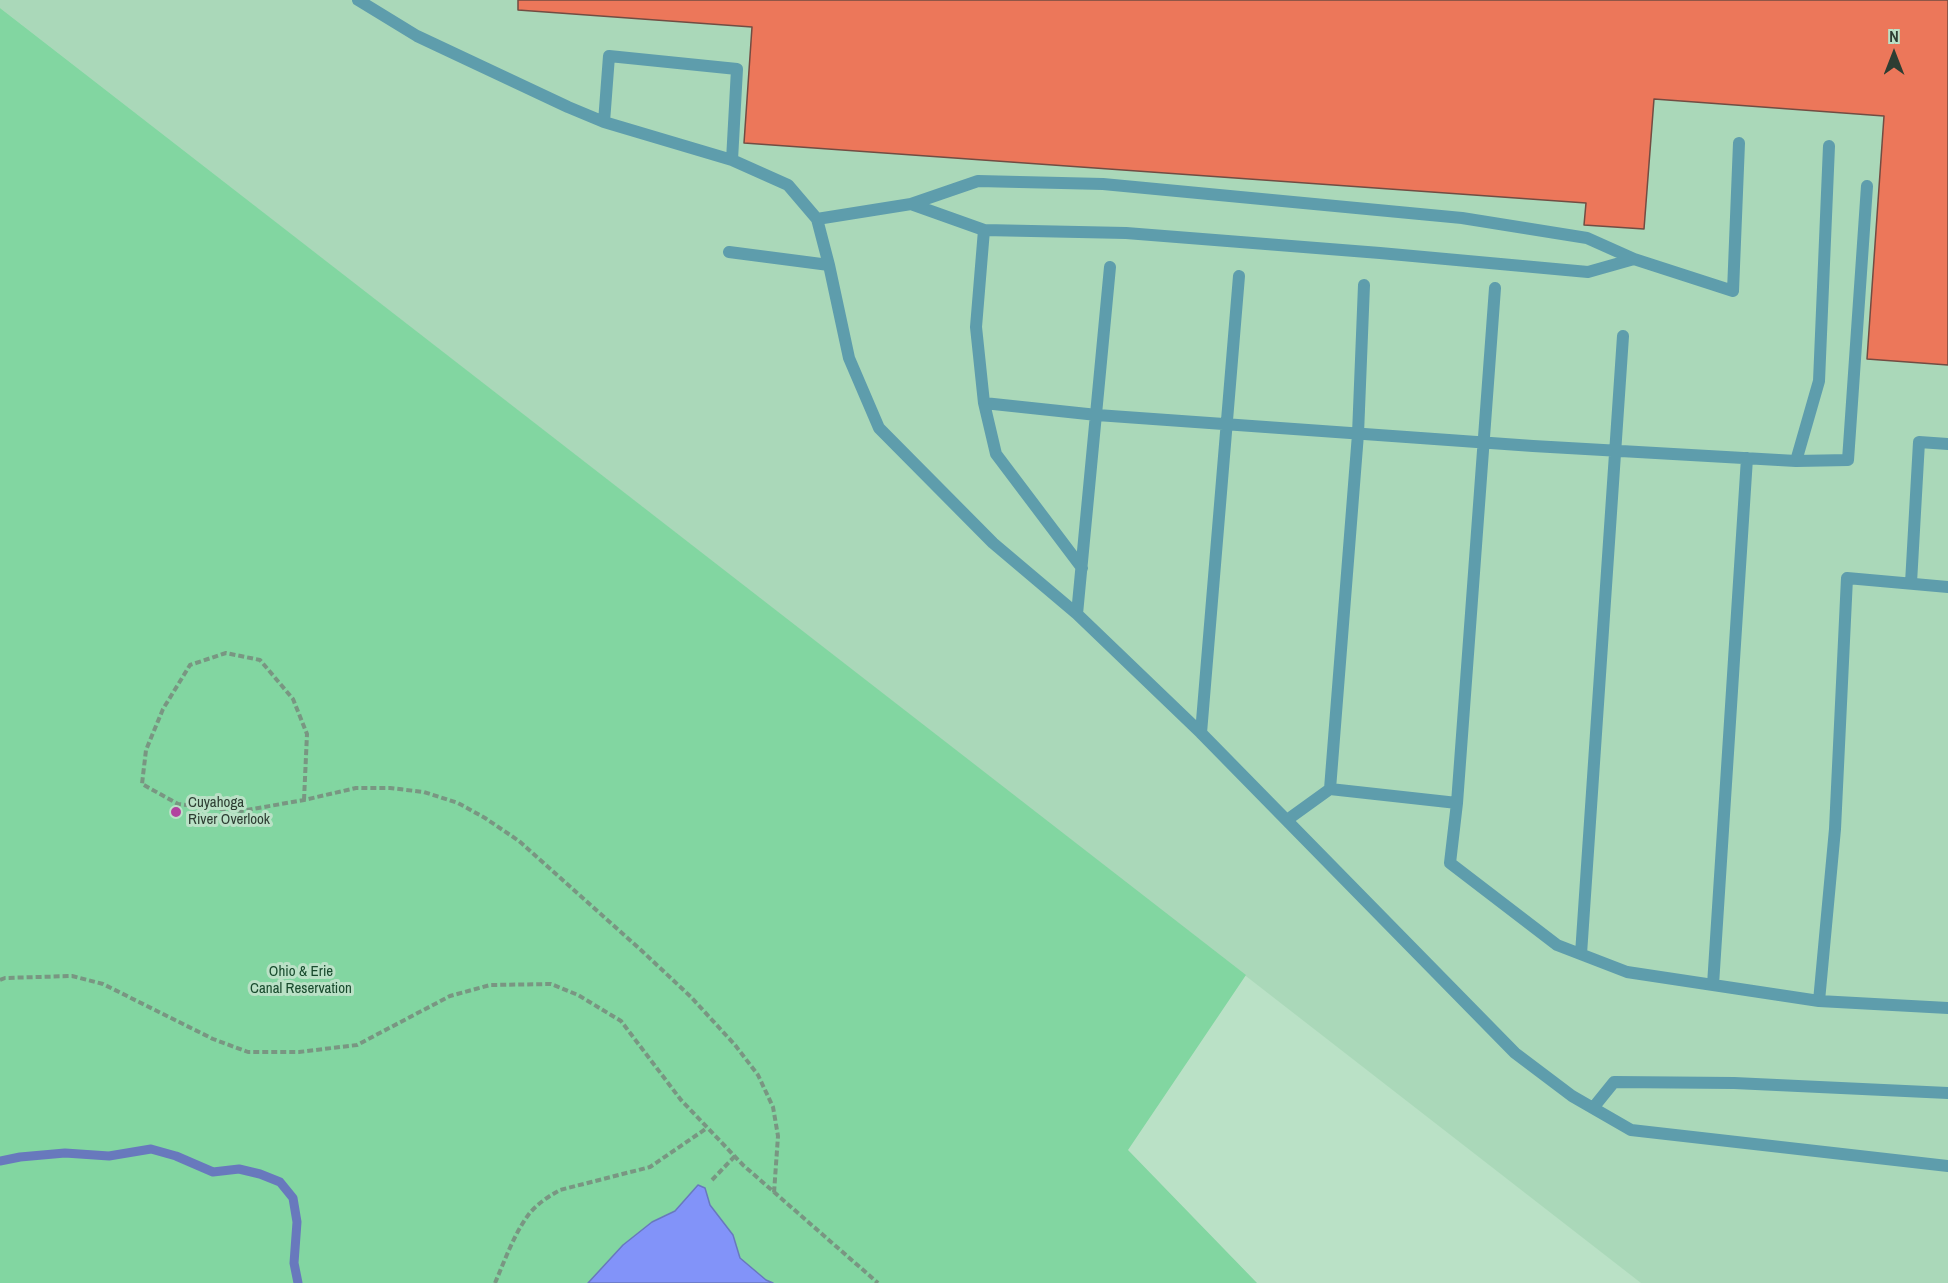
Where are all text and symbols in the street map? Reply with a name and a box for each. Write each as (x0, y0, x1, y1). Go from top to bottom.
north arrow (1864, 24, 1924, 84)
text: N (1889, 25, 1899, 47)
place label: Cuyahoga River Overlook (188, 794, 270, 829)
marker: Cuyahoga River Overlook (169, 805, 183, 819)
park label: Ohio & Erie Canal Reservation (250, 963, 352, 998)

